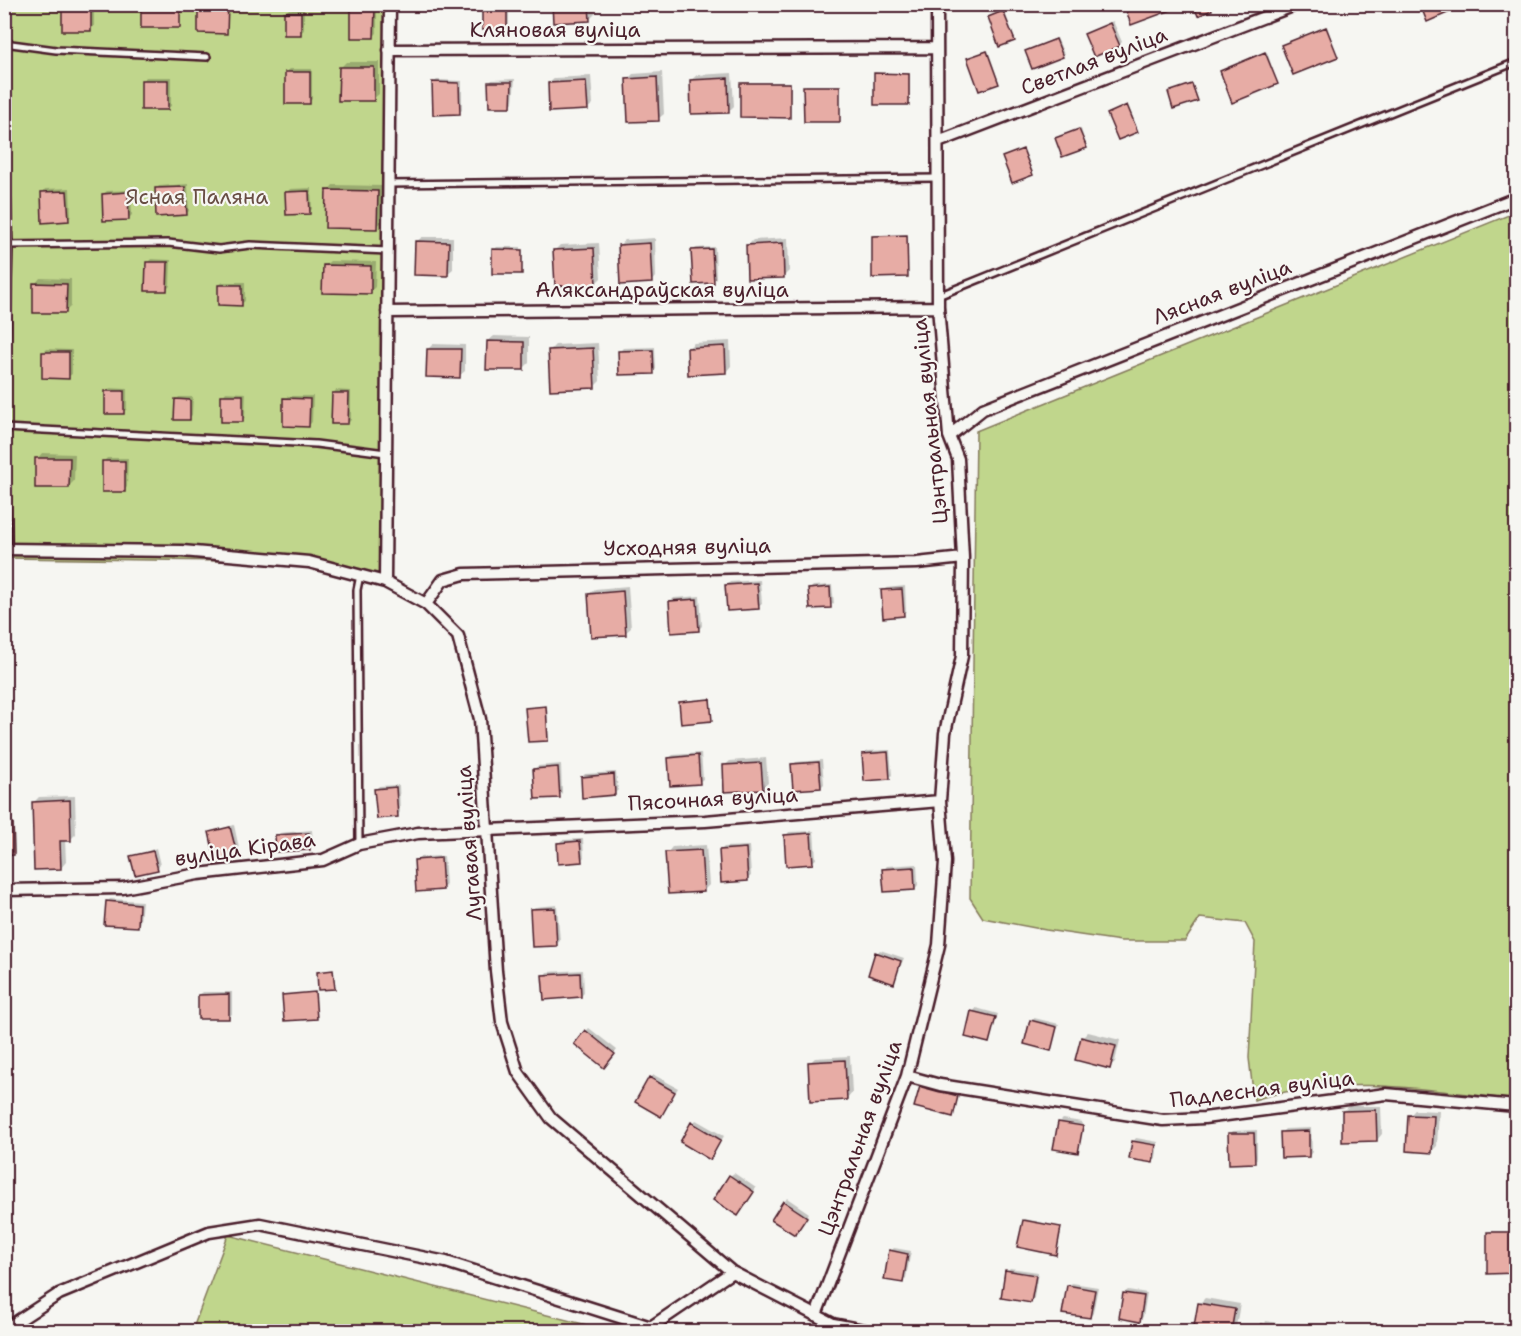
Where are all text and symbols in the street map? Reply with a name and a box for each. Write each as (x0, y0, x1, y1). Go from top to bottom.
street label: Кляновая вуліца (469, 16, 641, 44)
street label: Светлая вуліца (1017, 20, 1171, 102)
park label: Ясная Паляна (126, 183, 268, 211)
street label: Лясная вуліца (1149, 253, 1295, 331)
street label: Аляксандраўская вуліца (535, 276, 789, 304)
street label: Цэнтральная вуліца (905, 317, 955, 525)
street label: Усходняя вуліца (603, 532, 771, 562)
street label: Лугавая вуліца (450, 764, 488, 922)
street label: Пясочная вуліца (627, 781, 799, 817)
street label: вуліца Кірава (173, 825, 317, 873)
street label: Цэнтральная вуліца (811, 1036, 909, 1240)
street label: Падлесная вуліца (1169, 1064, 1355, 1114)

